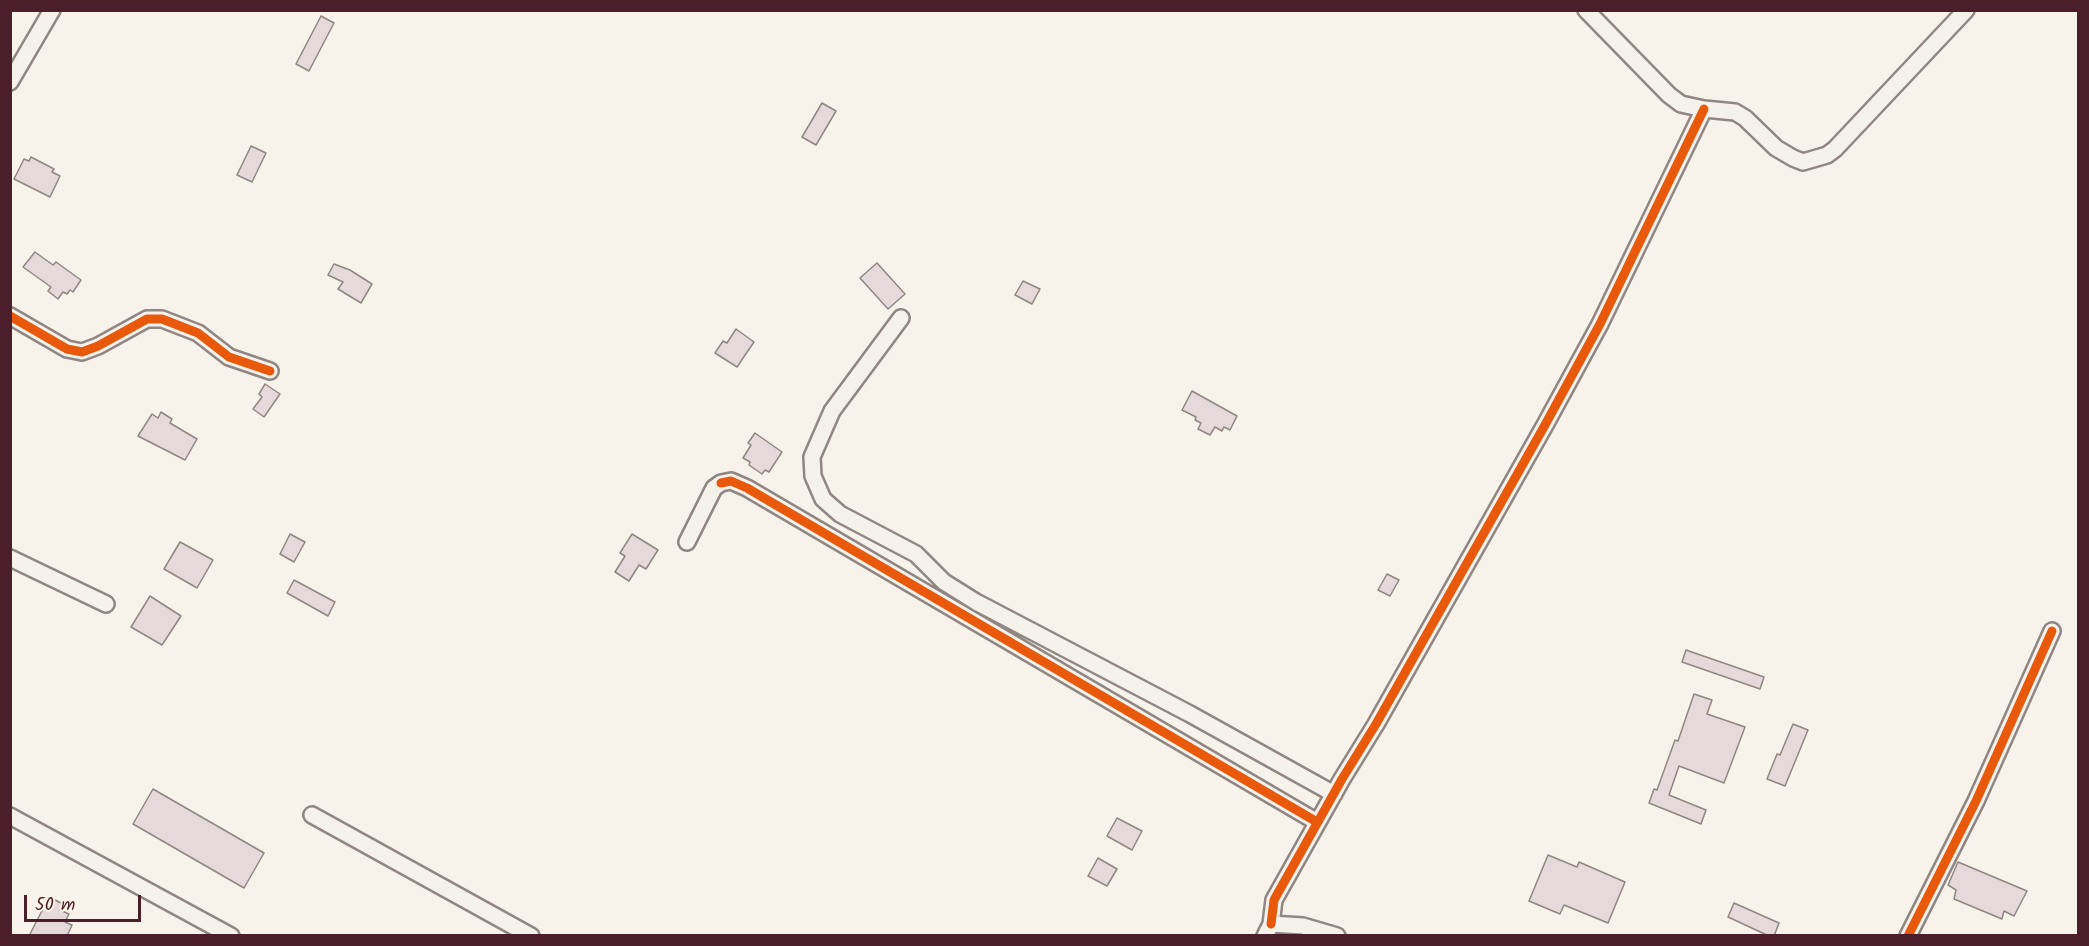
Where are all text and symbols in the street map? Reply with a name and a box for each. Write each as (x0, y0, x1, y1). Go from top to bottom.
scale bar (27, 883, 144, 921)
text: 50 m (35, 891, 75, 920)

